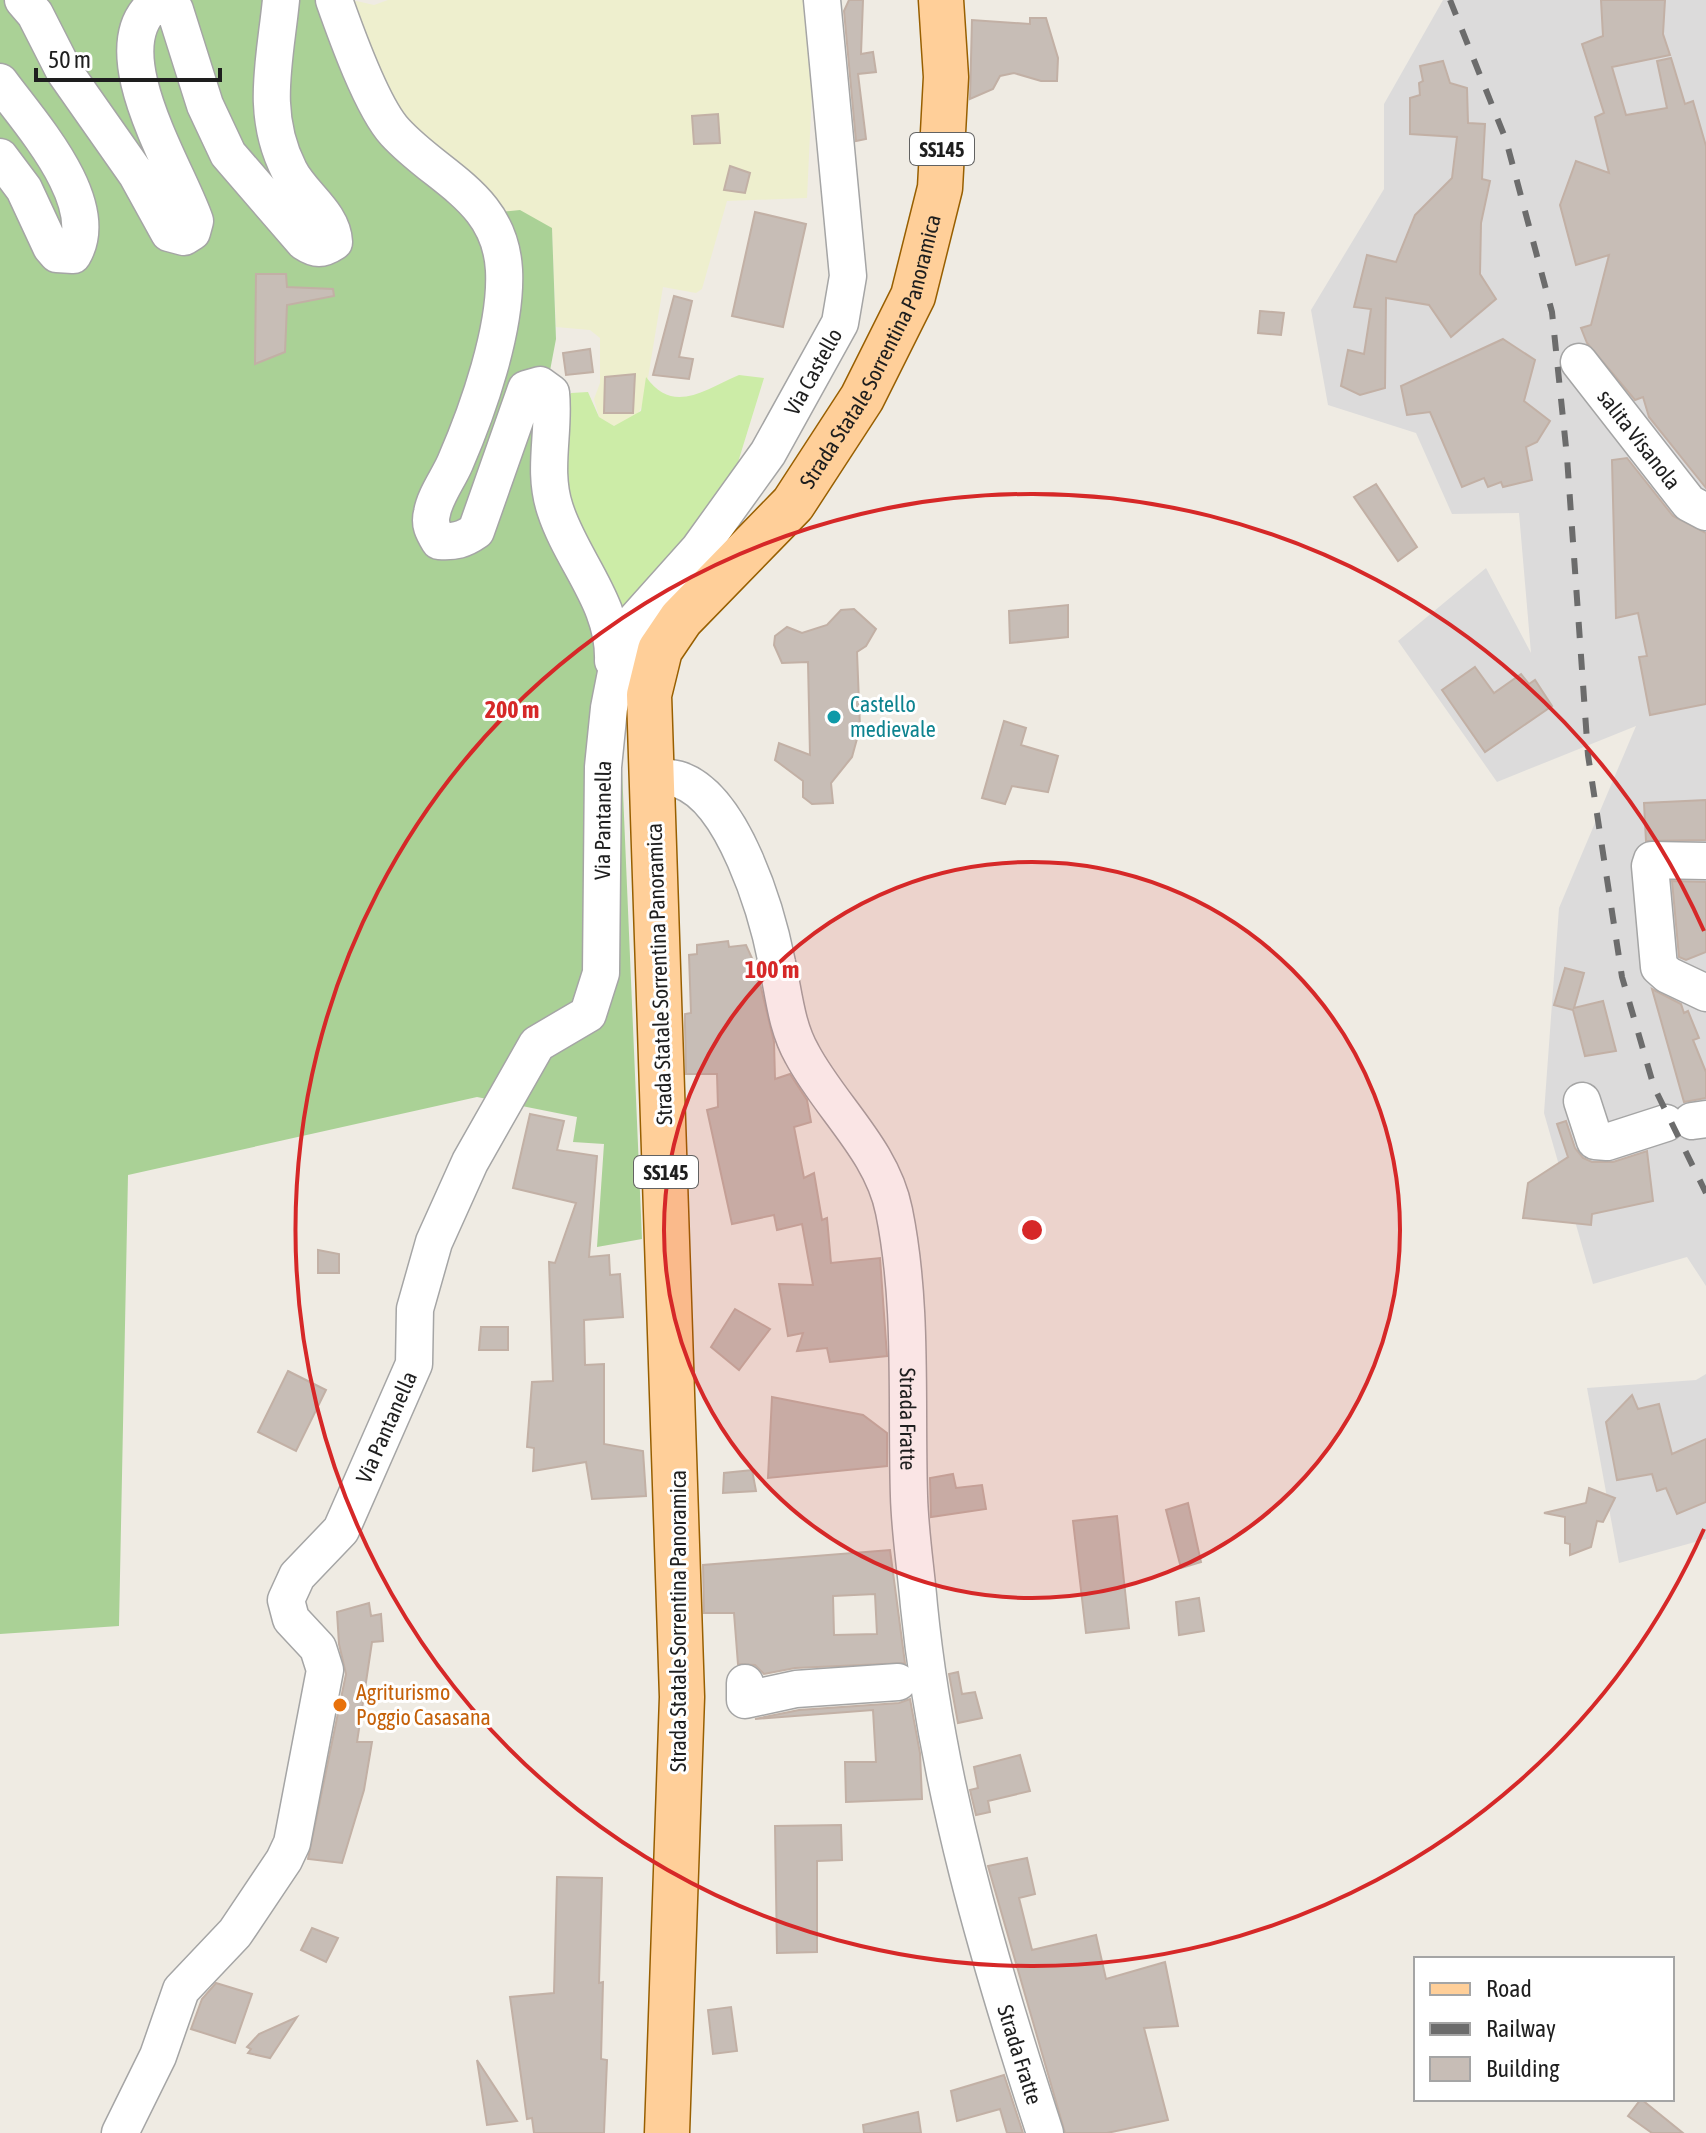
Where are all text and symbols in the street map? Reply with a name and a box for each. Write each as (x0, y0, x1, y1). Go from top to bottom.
scale bar (36, 32, 220, 82)
text: 50 m (48, 46, 91, 73)
road number: SS145 (910, 133, 974, 165)
street label: Strada Statale Sorrentina Panoramica (794, 212, 946, 493)
street label: Via Castello (779, 324, 847, 419)
street label: salita Visanola (1592, 384, 1686, 494)
place label: Castello medievale (850, 691, 936, 742)
text: 200 m (485, 696, 539, 723)
marker: Castello medievale (825, 708, 843, 726)
street label: Via Pantanella (589, 759, 617, 880)
street label: Strada Statale Sorrentina Panoramica (641, 823, 677, 1125)
text: 100 m (745, 956, 799, 983)
road number: SS145 (634, 1156, 698, 1188)
centre of rings (1018, 1216, 1046, 1244)
street label: Via Pantanella (350, 1367, 422, 1487)
street label: Strada Fratte (895, 1367, 921, 1471)
street label: Strada Statale Sorrentina Panoramica (665, 1470, 691, 1772)
place label: Agriturismo Poggio Casasana (356, 1679, 491, 1730)
marker: Agriturismo Poggio Casasana (331, 1696, 349, 1714)
legend (1414, 1957, 1674, 2101)
text: Road (1486, 1975, 1532, 2002)
street label: Strada Fratte (992, 2002, 1048, 2107)
text: Railway (1486, 2015, 1556, 2042)
text: Building (1486, 2055, 1560, 2082)

